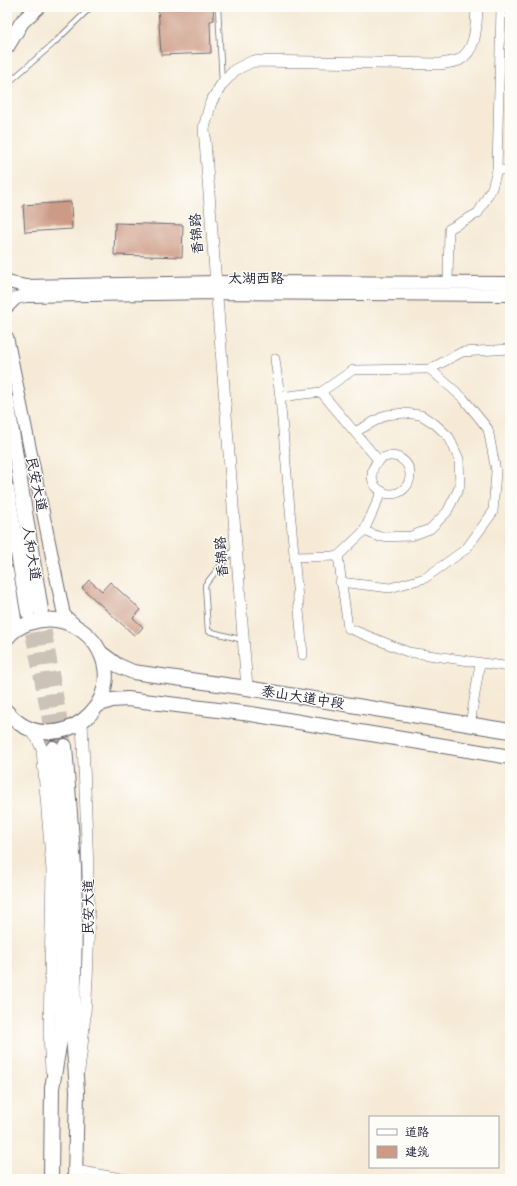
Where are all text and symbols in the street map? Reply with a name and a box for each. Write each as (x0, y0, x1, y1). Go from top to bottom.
street label: 香锦路 (187, 212, 206, 256)
street label: 太湖西路 (228, 270, 284, 287)
street label: 民安大道 (22, 455, 51, 513)
street label: 人和大道 (19, 524, 44, 582)
street label: 香锦路 (212, 535, 231, 579)
street label: 泰山大道中段 (260, 683, 346, 712)
street label: 民安大道 (80, 879, 97, 935)
legend (369, 1116, 499, 1168)
text: 道路 (405, 1125, 429, 1139)
text: 建筑 (405, 1145, 429, 1159)

